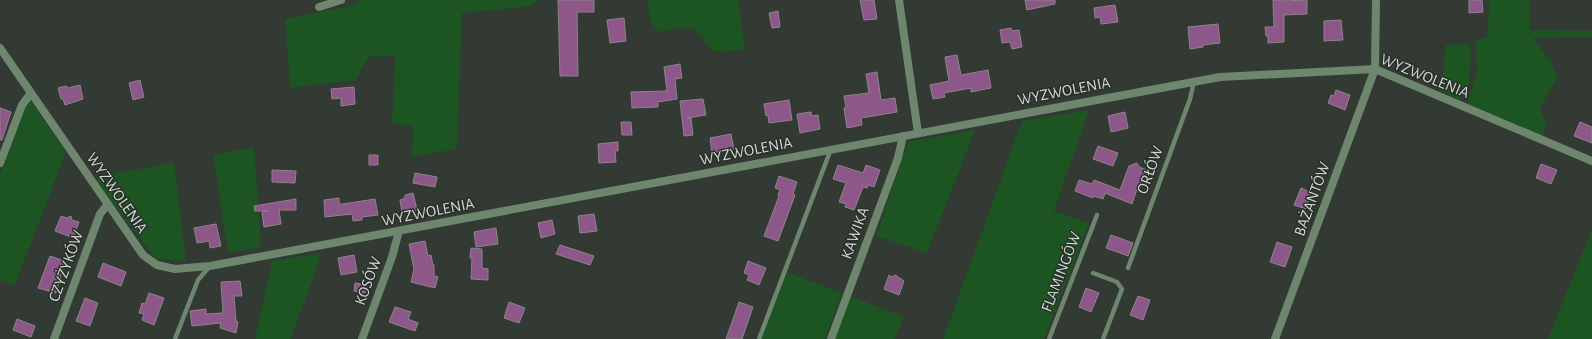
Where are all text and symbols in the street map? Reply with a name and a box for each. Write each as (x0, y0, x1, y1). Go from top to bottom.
street label: WYZWOLENIA (1378, 51, 1472, 101)
street label: WYZWOLENIA (1016, 74, 1112, 108)
street label: WYZWOLENIA (698, 134, 794, 168)
street label: ORŁÓW (1132, 143, 1166, 196)
street label: WYZWOLENIA (83, 150, 151, 236)
street label: BAŻANTÓW (1289, 158, 1333, 238)
street label: WYZWOLENIA (380, 195, 476, 229)
street label: KAWIKA (838, 205, 872, 261)
street label: CZYŻYKÓW (44, 227, 87, 304)
street label: FLAMINGÓW (1037, 228, 1084, 314)
street label: KOSÓW (350, 253, 384, 307)

